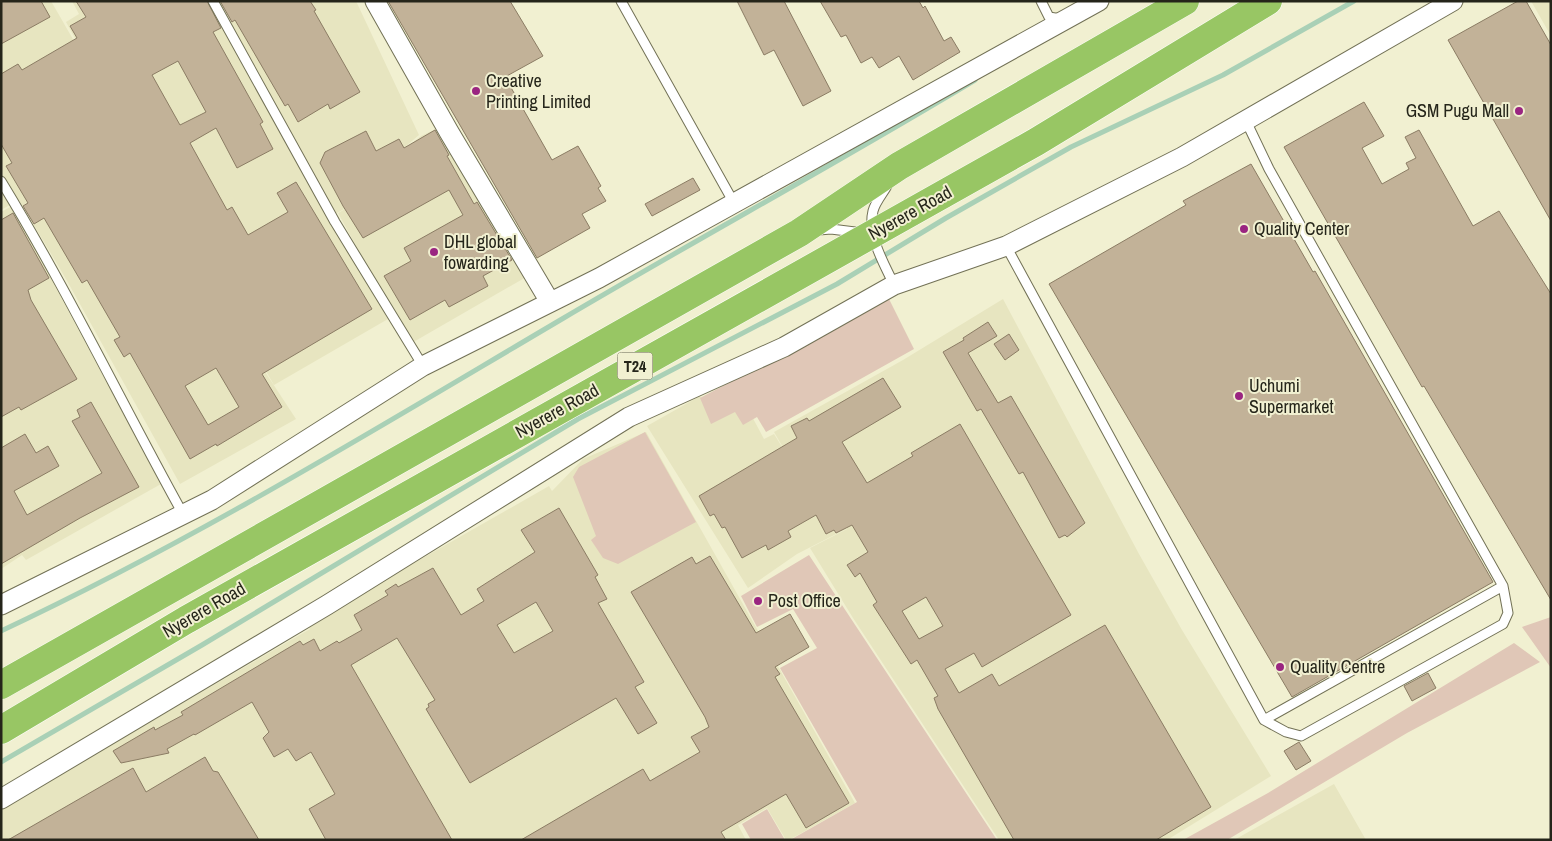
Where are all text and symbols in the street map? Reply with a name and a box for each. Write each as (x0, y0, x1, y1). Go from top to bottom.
place label: Creative Printing Limited (486, 68, 591, 114)
marker: Creative Printing Limited (470, 85, 482, 97)
place label: GSM Pugu Mall (1406, 98, 1509, 123)
marker: GSM Pugu Mall (1513, 105, 1525, 117)
street label: Nyerere Road (864, 179, 956, 246)
place label: Quality Center (1254, 216, 1349, 241)
marker: Quality Center (1238, 223, 1250, 235)
place label: DHL global fowarding (444, 229, 516, 275)
marker: DHL global fowarding (428, 246, 440, 258)
road number: T24 (618, 352, 652, 380)
place label: Uchumi Supermarket (1249, 373, 1334, 419)
street label: Nyerere Road (511, 377, 603, 444)
marker: Uchumi Supermarket (1233, 390, 1245, 402)
street label: Nyerere Road (158, 576, 250, 643)
place label: Post Office (768, 588, 841, 613)
marker: Post Office (752, 595, 764, 607)
place label: Quality Centre (1290, 654, 1385, 679)
marker: Quality Centre (1274, 661, 1286, 673)

